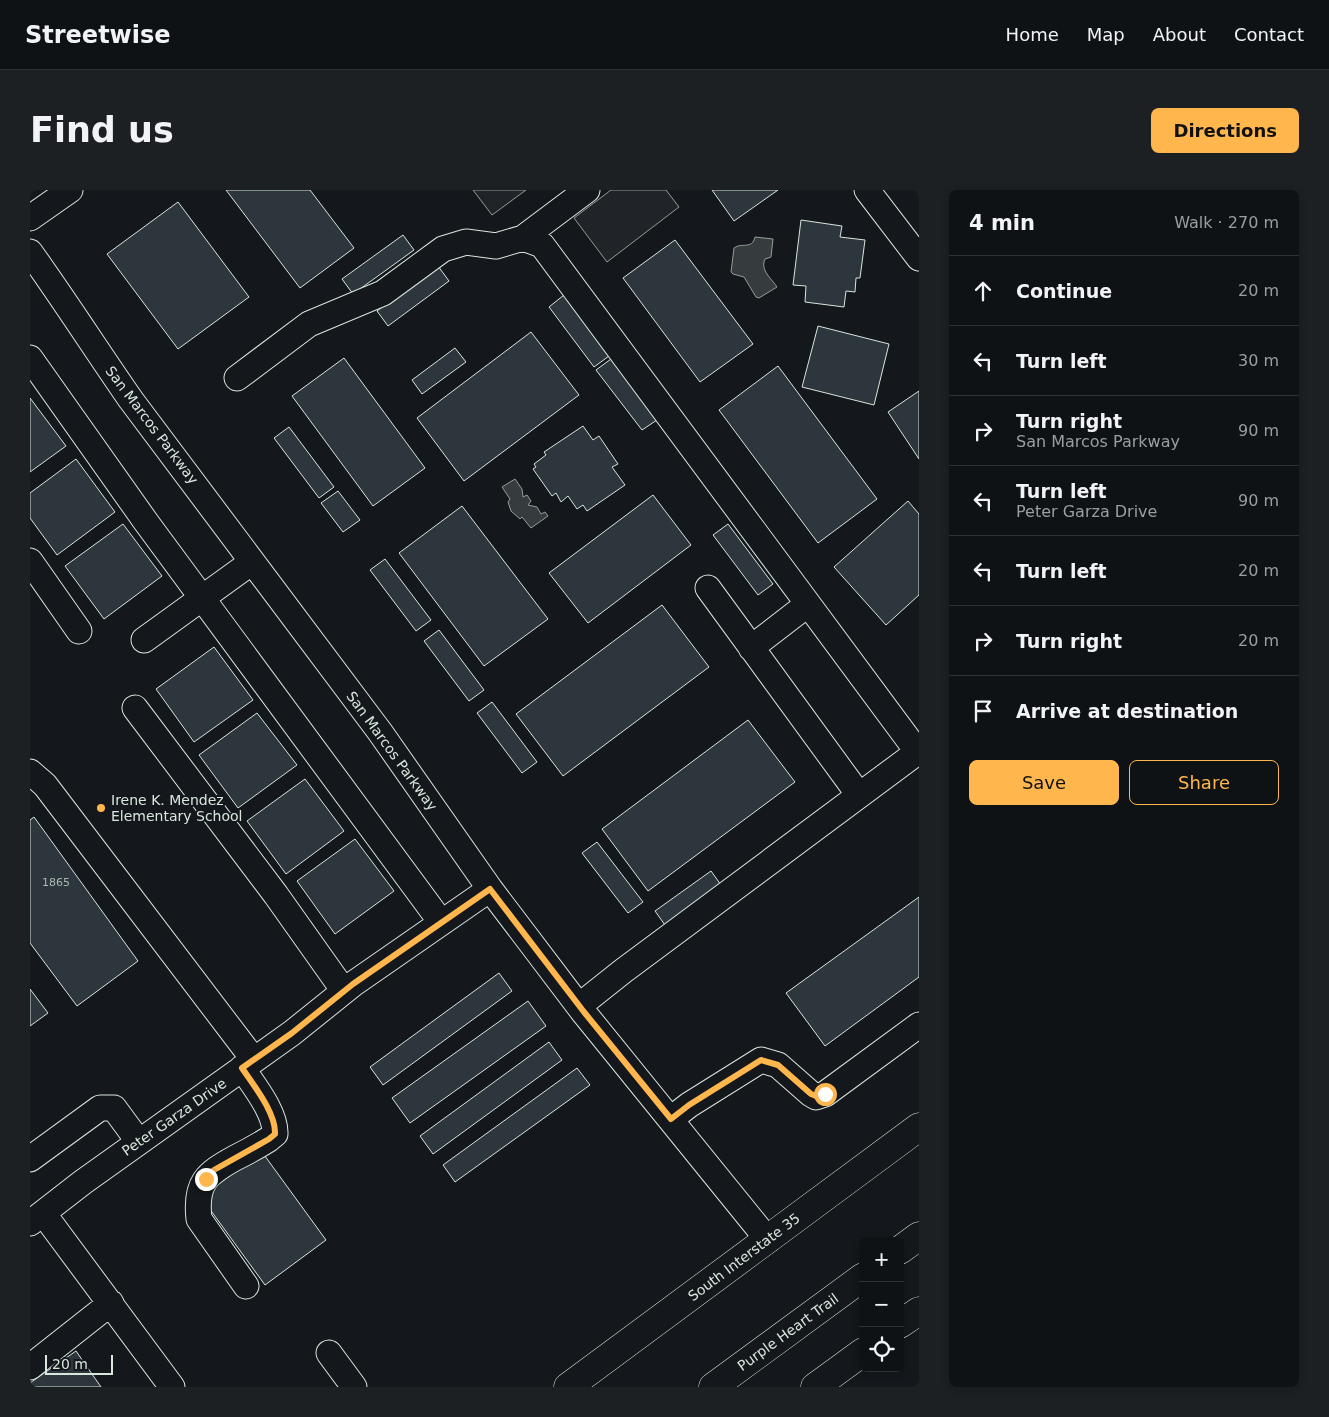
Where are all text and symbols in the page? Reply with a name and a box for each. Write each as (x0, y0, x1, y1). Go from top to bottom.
text: Streetwise (25, 21, 171, 49)
text: Home (1006, 24, 1059, 45)
text: Map (1087, 24, 1125, 45)
text: About (1153, 24, 1206, 45)
text: Contact (1234, 24, 1304, 45)
button: Directions (1151, 108, 1299, 153)
text: Find us (30, 110, 174, 150)
text: 4 min (969, 211, 1035, 235)
text: Walk · 270 m (1174, 213, 1279, 232)
icon: ahead (969, 277, 997, 305)
text: Continue (1016, 280, 1112, 302)
text: 20 m (1238, 281, 1279, 300)
icon: left (969, 347, 997, 375)
text: Turn left (1016, 350, 1107, 372)
text: 30 m (1238, 351, 1279, 370)
street label: San Marcos Parkway (102, 363, 202, 487)
text: Turn right (1016, 410, 1122, 432)
icon: right (969, 417, 997, 445)
text: 90 m (1238, 421, 1279, 440)
text: San Marcos Parkway (1016, 432, 1180, 451)
text: Turn left (1016, 480, 1107, 502)
icon: left (969, 487, 997, 515)
text: 90 m (1238, 491, 1279, 510)
text: Peter Garza Drive (1016, 502, 1157, 521)
icon: left (969, 557, 997, 585)
text: Turn left (1016, 560, 1107, 582)
text: 20 m (1238, 561, 1279, 580)
icon: right (969, 627, 997, 655)
text: Turn right (1016, 630, 1122, 652)
text: 20 m (1238, 631, 1279, 650)
street label: San Marcos Parkway (343, 688, 441, 814)
icon: arrive (969, 697, 997, 725)
text: Arrive at destination (1016, 700, 1238, 722)
button: Save (969, 760, 1119, 805)
button: Share (1129, 760, 1279, 805)
place label: Irene K. Mendez Elementary School (111, 792, 243, 824)
marker: Irene K. Mendez Elementary School (95, 802, 107, 814)
house number: 1865 (42, 876, 70, 889)
street label: Peter Garza Drive (119, 1075, 229, 1159)
route start (814, 1083, 837, 1106)
route end (195, 1168, 218, 1191)
street label: South Interstate 35 (685, 1210, 803, 1304)
map controls (859, 1237, 904, 1372)
button: + (859, 1237, 904, 1282)
button: − (859, 1282, 904, 1327)
street label: Purple Heart Trail (734, 1290, 842, 1374)
button: locate (859, 1327, 904, 1372)
scale bar (45, 1352, 112, 1375)
text: 20 m (52, 1356, 88, 1372)

